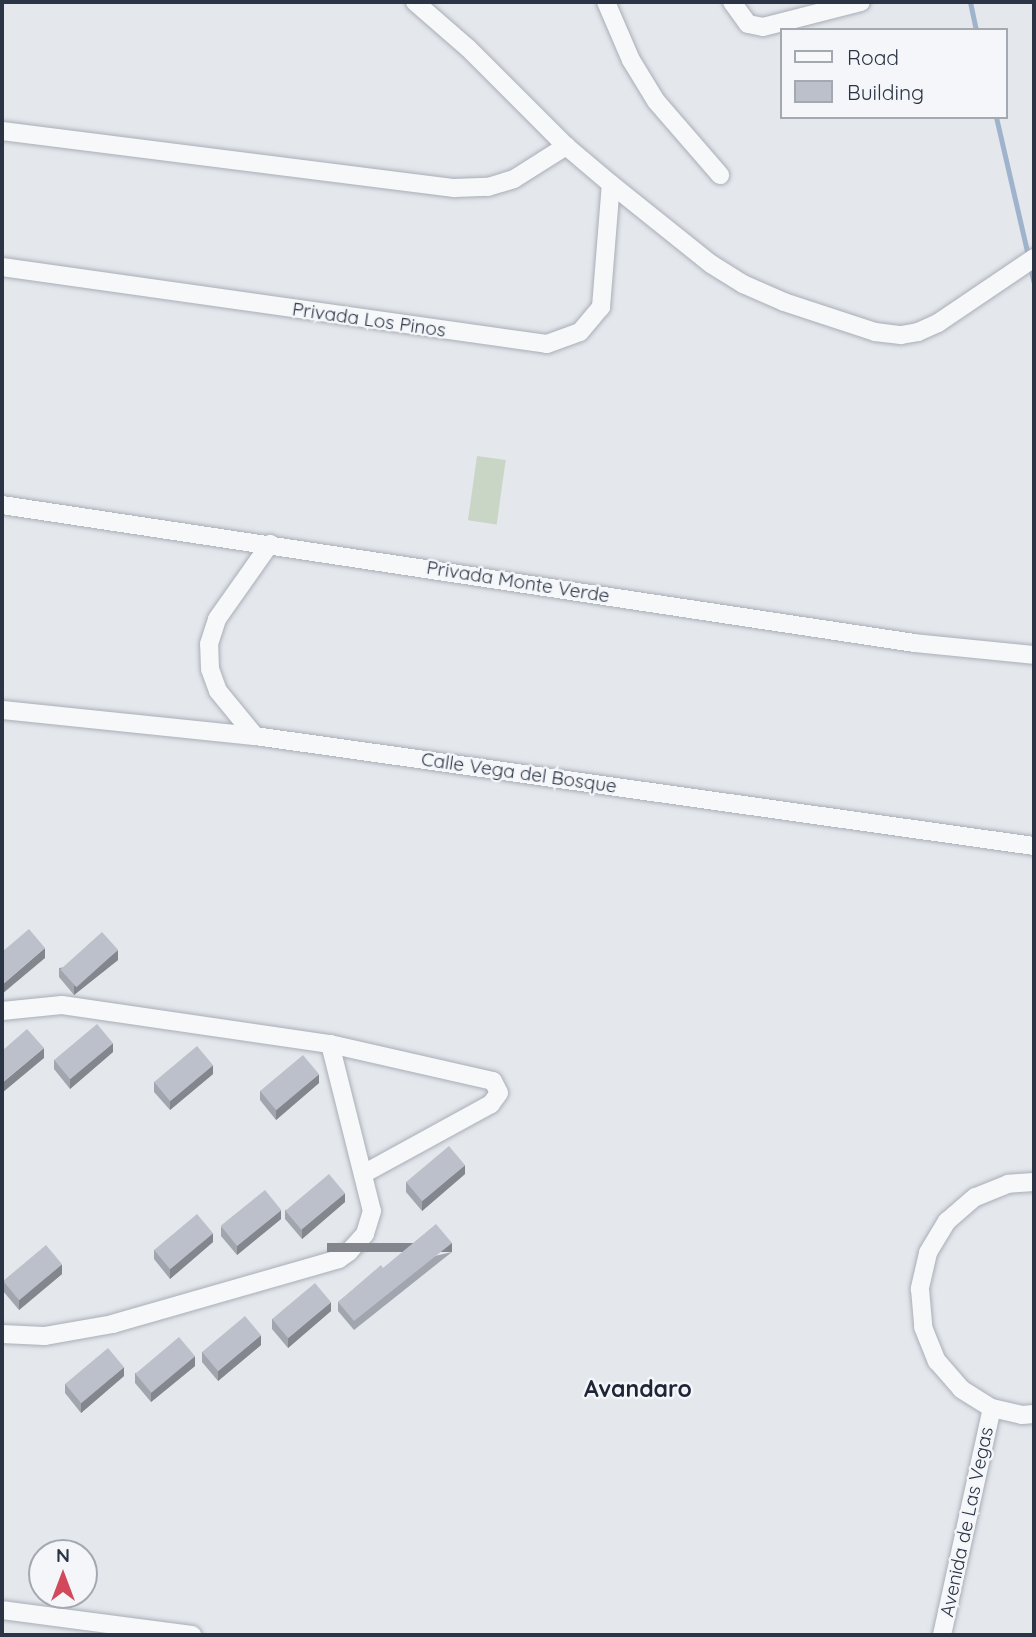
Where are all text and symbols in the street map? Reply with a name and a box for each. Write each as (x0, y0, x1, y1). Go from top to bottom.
legend (780, 28, 1008, 119)
text: Road (847, 44, 899, 70)
text: Building (847, 79, 924, 105)
street label: Privada Los Pinos (291, 298, 447, 342)
street label: Privada Monte Verde (425, 556, 611, 608)
street label: Calle Vega del Bosque (420, 748, 618, 798)
district label: Avandaro (584, 1375, 692, 1403)
street label: Avenida de Las Vegas (936, 1425, 998, 1619)
north arrow (28, 1539, 98, 1609)
text: N (56, 1543, 70, 1567)

